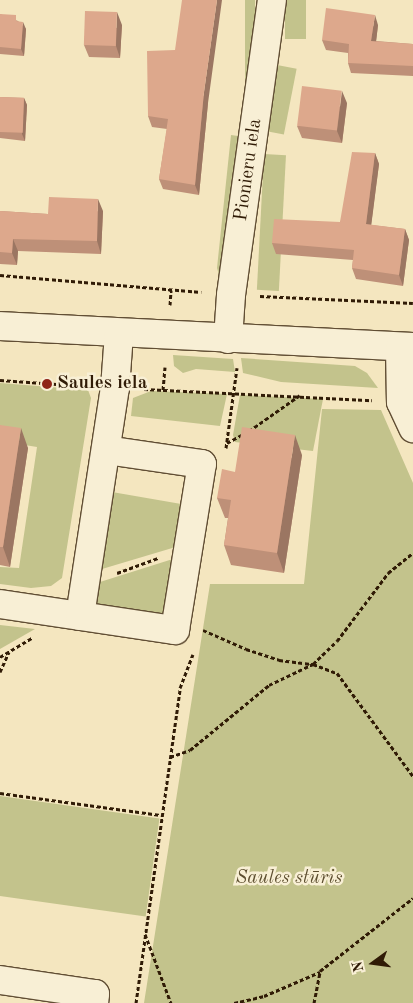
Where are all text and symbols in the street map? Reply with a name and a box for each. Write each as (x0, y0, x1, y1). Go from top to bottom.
street label: Pionieru iela (231, 117, 267, 223)
place label: Saules iela (57, 373, 147, 395)
marker: Saules iela (41, 378, 53, 390)
park label: Saules stūris (236, 868, 342, 890)
north arrow (348, 938, 398, 988)
text: N (350, 960, 367, 974)

